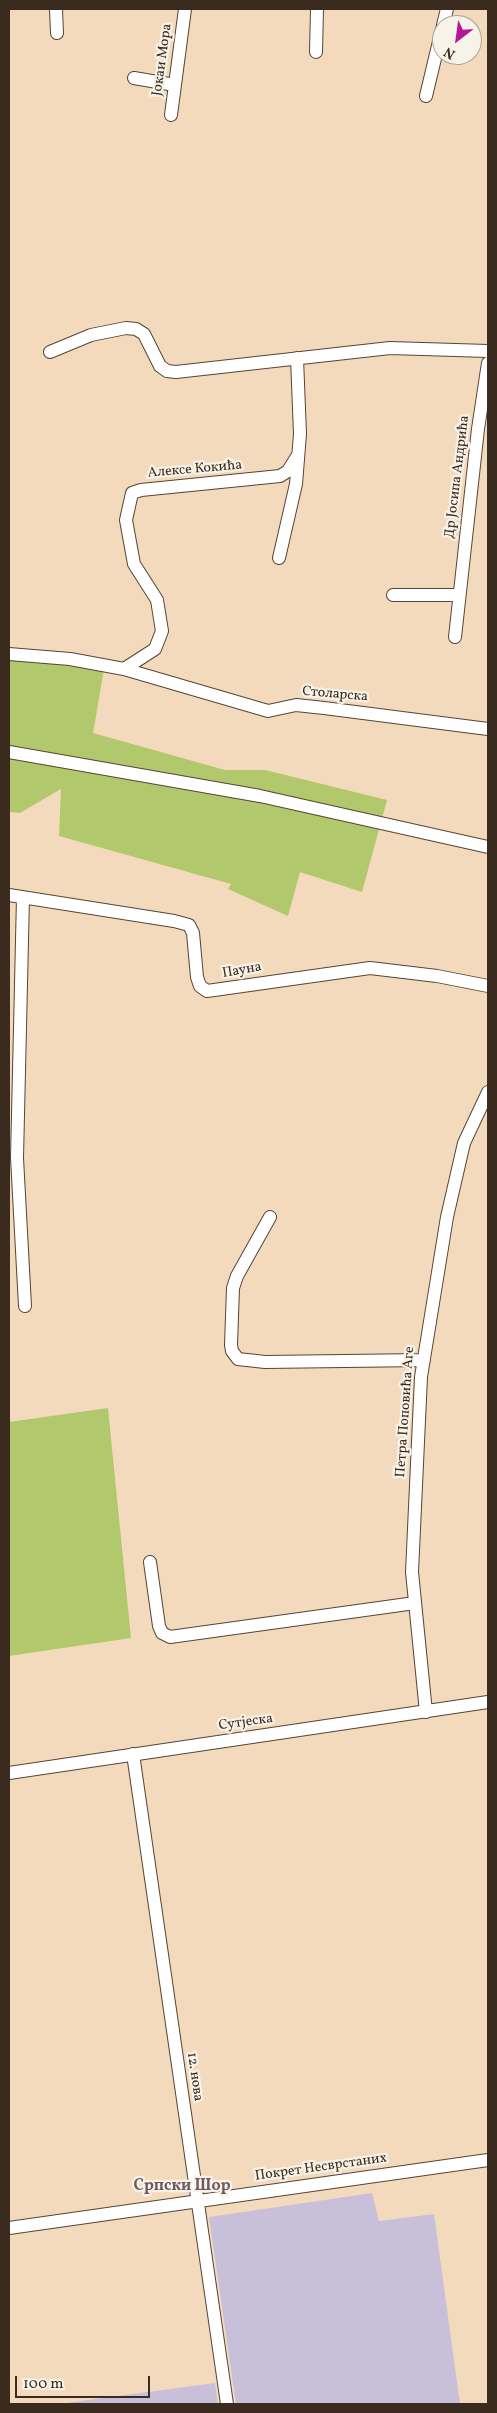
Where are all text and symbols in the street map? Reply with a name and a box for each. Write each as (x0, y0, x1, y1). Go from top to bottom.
north arrow (432, 15, 482, 65)
street label: Јокаи Мора (150, 23, 176, 97)
text: N (441, 42, 459, 63)
street label: Др Јосипа Андрића (442, 414, 474, 540)
street label: Алексе Кокића (147, 458, 243, 482)
street label: Столарска (301, 684, 369, 706)
street label: Пауна (221, 959, 263, 983)
street label: Петра Поповића Аге (393, 1346, 419, 1478)
street label: Сутјеска (218, 1711, 274, 1735)
street label: 12. нова (182, 2052, 206, 2102)
street label: Покрет Несврстаних (254, 2150, 388, 2186)
district label: Српски Шор (133, 2177, 231, 2197)
scale bar (18, 2366, 152, 2398)
text: 100 m (23, 2374, 63, 2395)

